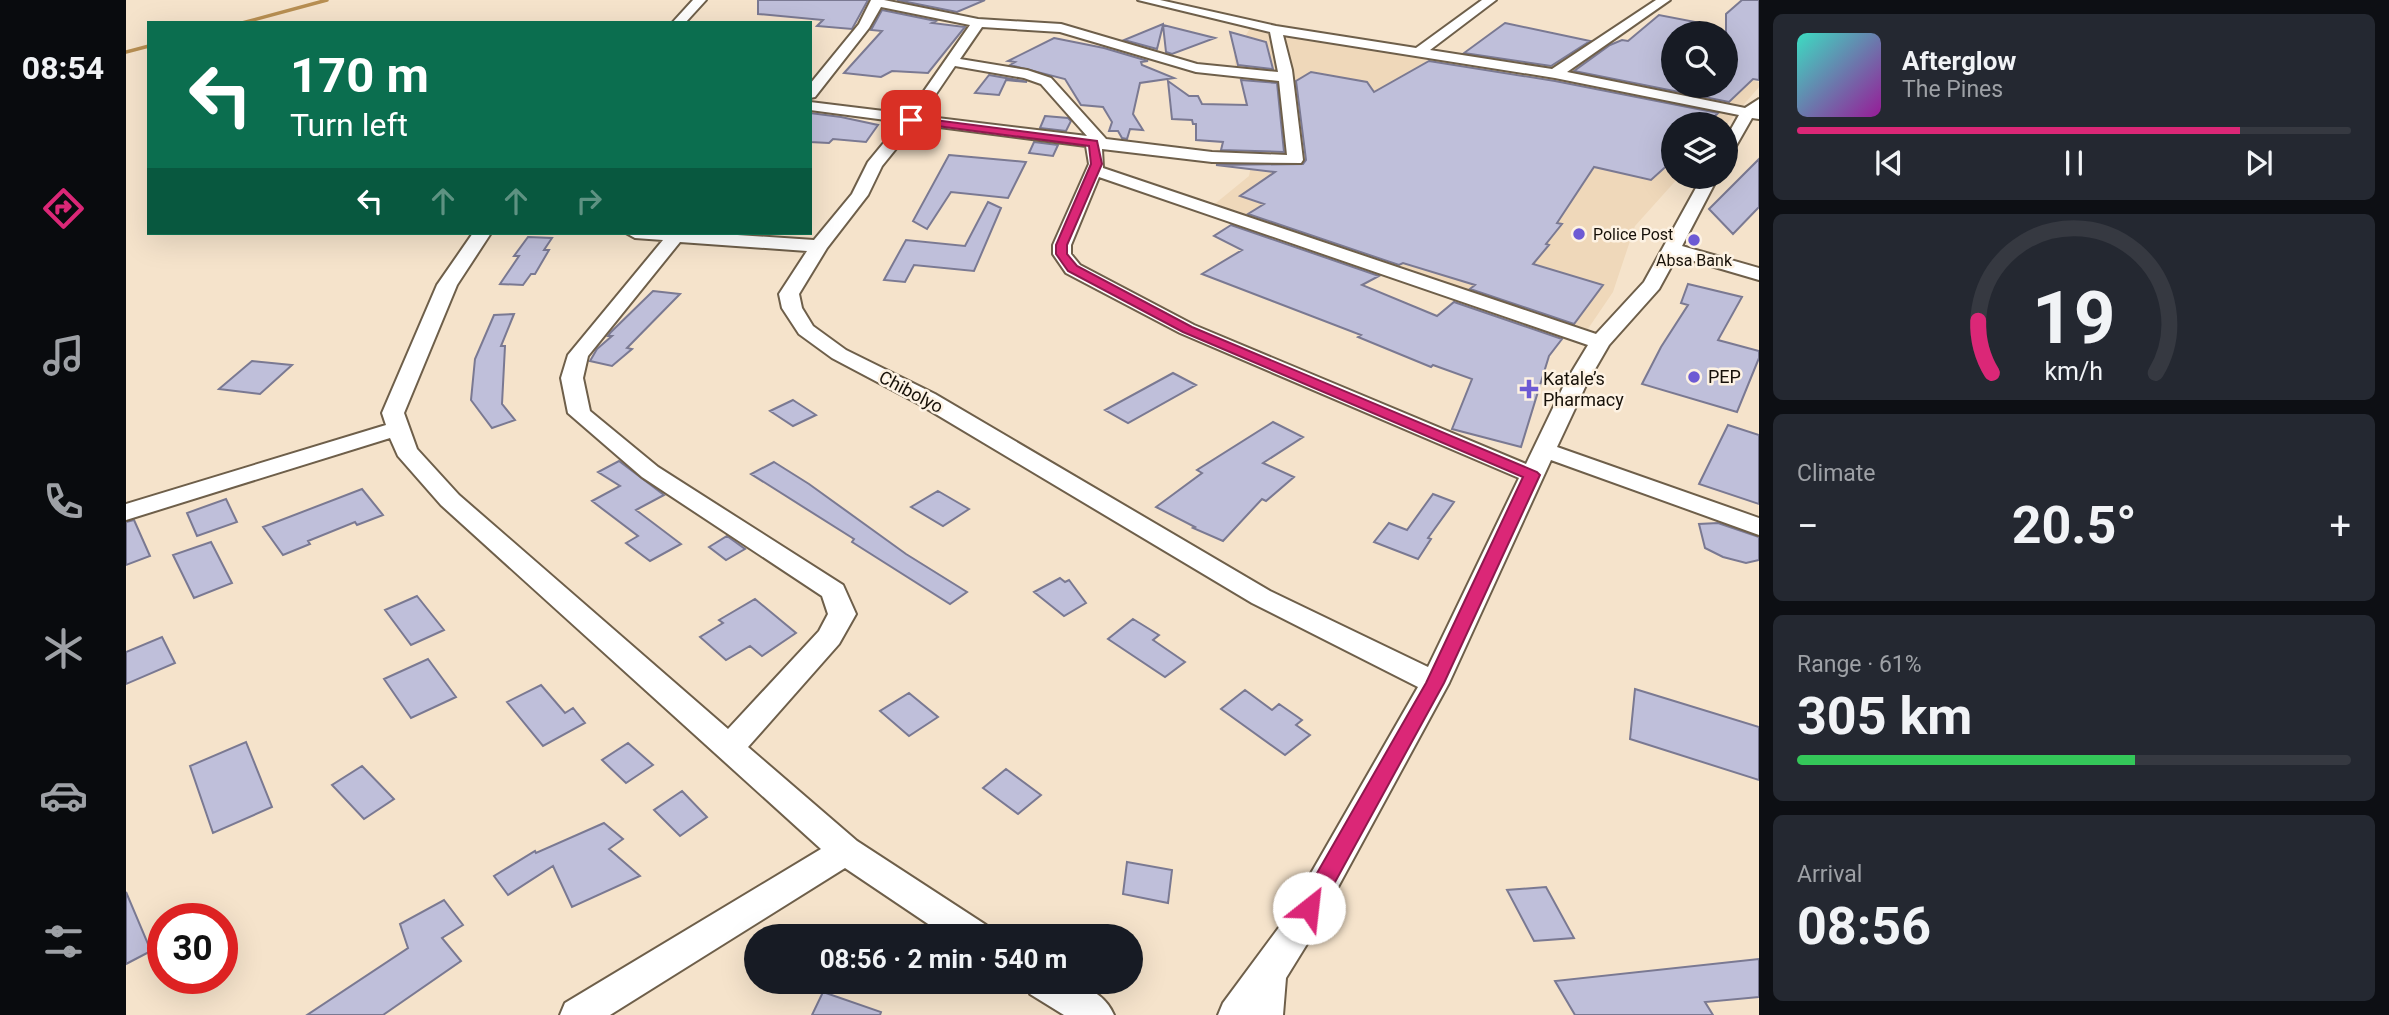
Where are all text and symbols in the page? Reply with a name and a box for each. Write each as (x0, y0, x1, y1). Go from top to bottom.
map controls (1661, 21, 1738, 189)
button: search (1661, 21, 1738, 98)
text: Afterglow (1902, 46, 2016, 76)
text: 170 m (290, 47, 429, 104)
text: 08:54 (22, 49, 104, 87)
icon: left (175, 49, 266, 140)
text: The Pines (1902, 76, 2003, 103)
pin (881, 90, 941, 150)
icon: arrive (892, 101, 930, 139)
text: Turn left (290, 106, 408, 144)
button: layers (1661, 112, 1738, 189)
icon: previous (1870, 144, 1908, 182)
icon: pause (2055, 144, 2093, 182)
icon: next (2240, 144, 2278, 182)
icon: left (351, 182, 389, 220)
icon: ahead (424, 182, 462, 220)
icon: ahead (497, 182, 535, 220)
icon: right (570, 182, 608, 220)
icon: directions (39, 184, 88, 233)
place label: Police Post (1593, 225, 1673, 244)
marker: Police Post (1571, 226, 1587, 242)
marker: Absa Bank (1686, 232, 1702, 248)
place label: Absa Bank (1656, 251, 1733, 270)
text: 19 (2032, 276, 2116, 362)
icon: music (39, 331, 88, 380)
text: km/h (2045, 357, 2103, 386)
street label: Chibolyo (876, 366, 947, 417)
place label: PEP (1708, 366, 1741, 387)
place label: Katale’s Pharmacy (1543, 368, 1624, 410)
marker: PEP (1686, 369, 1702, 385)
marker: Katale’s Pharmacy (1521, 381, 1537, 397)
text: Climate (1797, 460, 1876, 487)
icon: phone (39, 477, 88, 526)
text: 20.5° (2012, 495, 2137, 556)
text: − (1797, 504, 1819, 548)
text: + (2329, 504, 2351, 548)
icon: climate (39, 624, 88, 673)
text: Range · 61% (1797, 651, 1922, 678)
text: 305 km (1797, 686, 1972, 747)
icon: car (39, 771, 88, 820)
text: Arrival (1797, 861, 1862, 888)
position arrow (1272, 871, 1346, 945)
text: 08:56 (1797, 896, 1931, 957)
speed limit sign: 30 (147, 903, 238, 994)
icon: filters (39, 917, 88, 966)
text: 08:56 · 2 min · 540 m (820, 944, 1067, 974)

